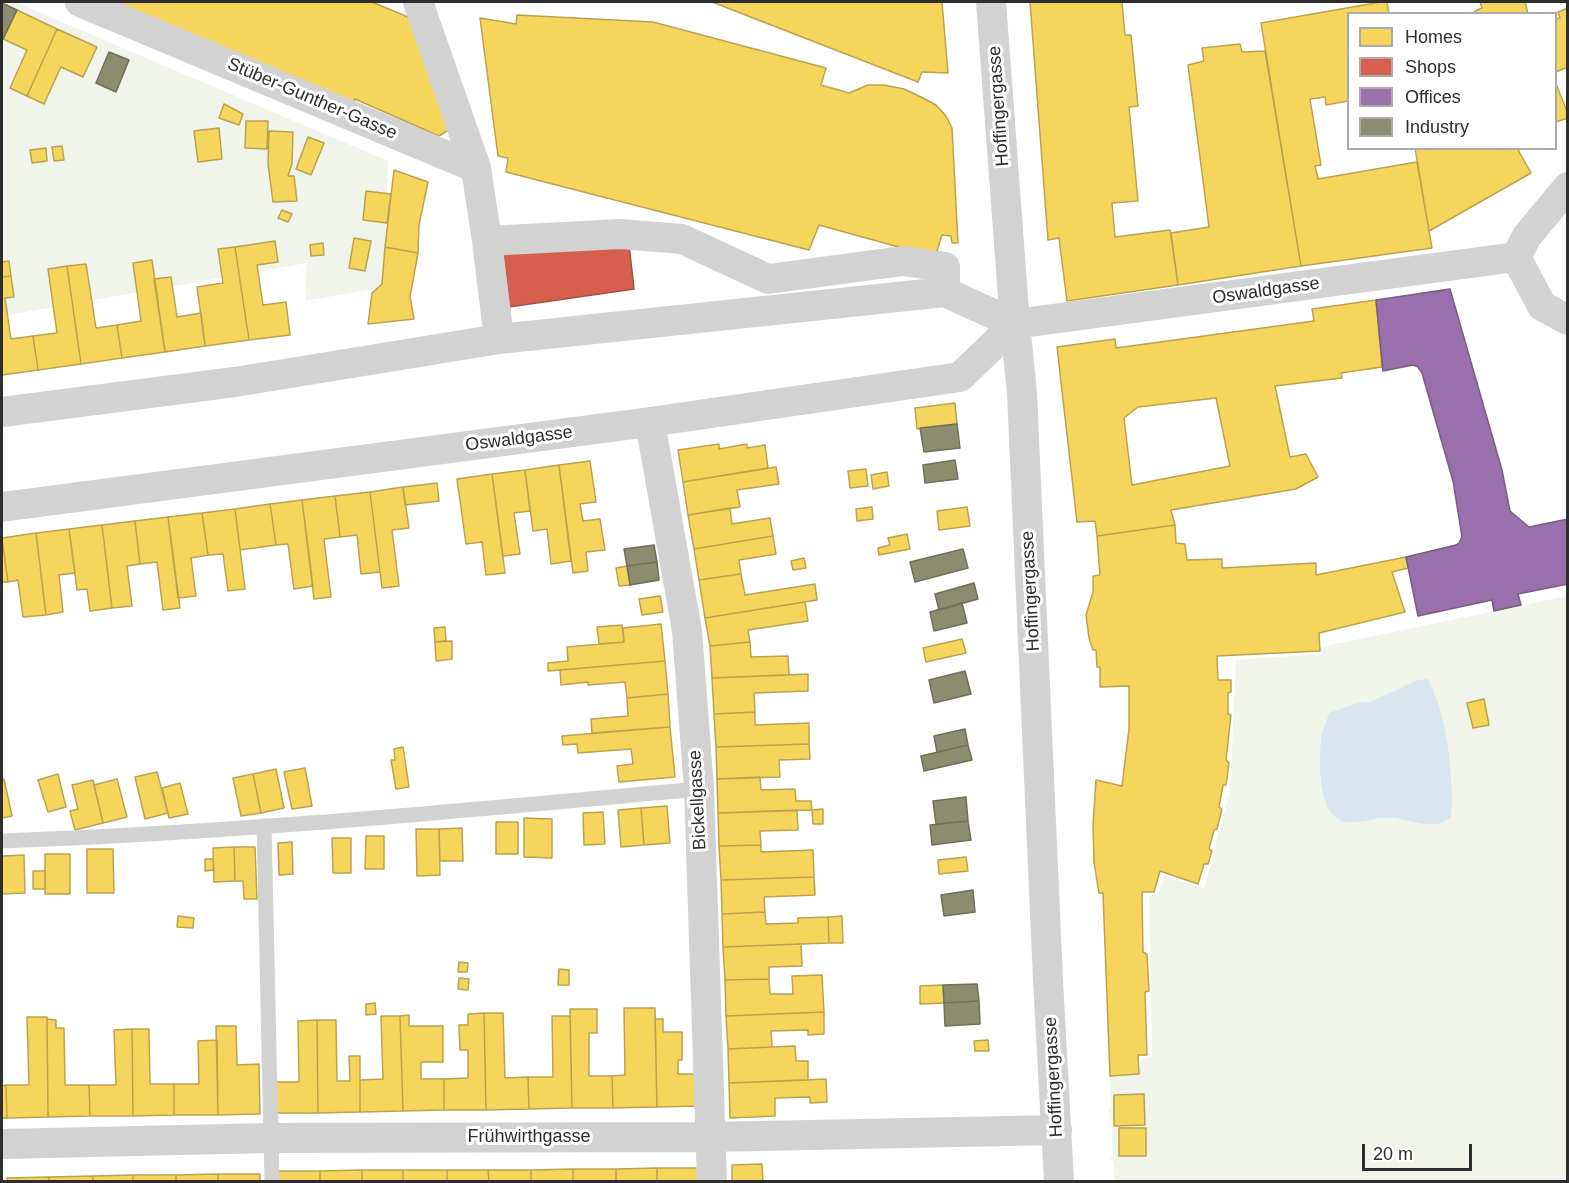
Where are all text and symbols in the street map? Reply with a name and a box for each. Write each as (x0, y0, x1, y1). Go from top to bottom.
legend (1347, 12, 1557, 150)
text: Homes (1405, 27, 1462, 47)
street label: Hoffingergasse (984, 45, 1014, 167)
street label: Stüber-Gunther-Gasse (224, 53, 400, 145)
text: Shops (1405, 57, 1456, 77)
text: Offices (1405, 87, 1461, 107)
text: Industry (1405, 117, 1469, 137)
street label: Oswaldgasse (1211, 273, 1321, 309)
street label: Oswaldgasse (464, 422, 574, 456)
street label: Hoffingergasse (1017, 530, 1045, 652)
street label: Bickellgasse (685, 749, 711, 851)
street label: Hoffingergasse (1040, 1016, 1068, 1138)
street label: Frühwirthgasse (467, 1126, 591, 1148)
scale bar (1365, 1132, 1474, 1170)
text: 20 m (1373, 1144, 1413, 1164)

